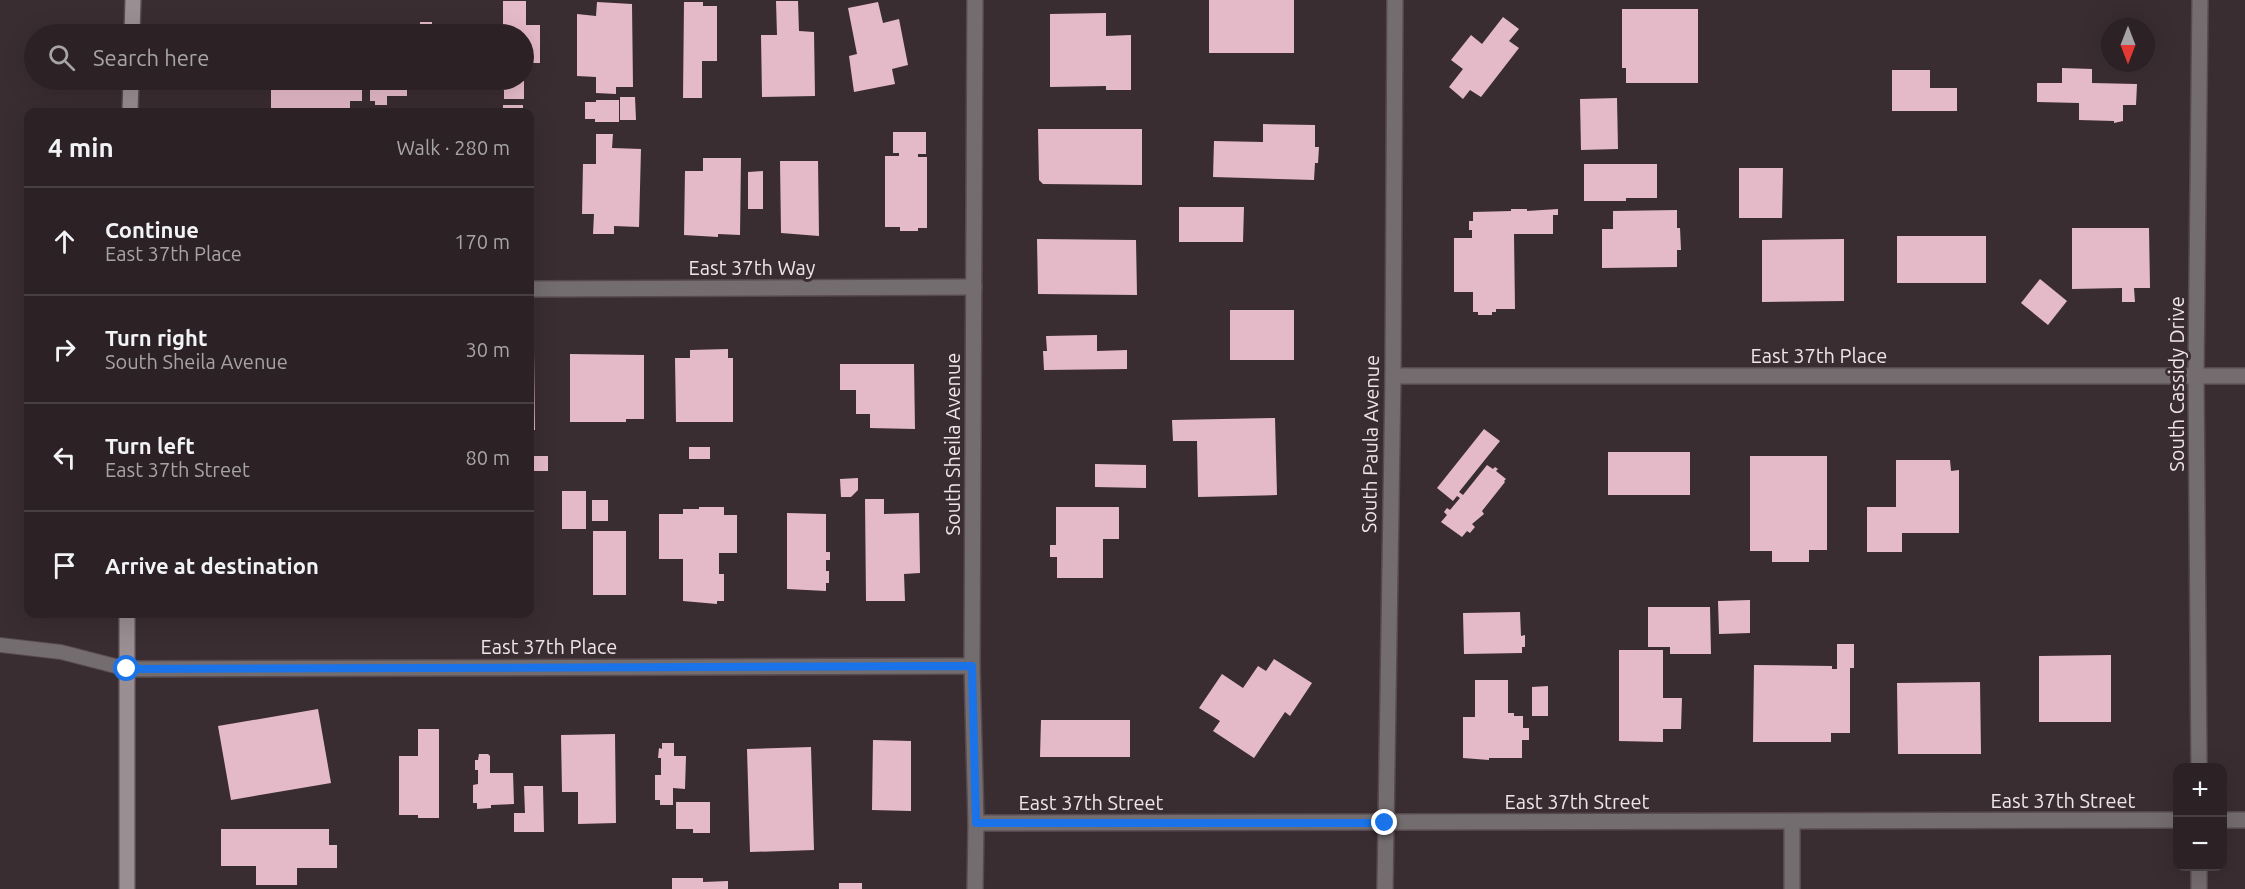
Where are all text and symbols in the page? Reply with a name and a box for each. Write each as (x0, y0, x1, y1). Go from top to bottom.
north arrow (2101, 18, 2155, 72)
search box (24, 24, 534, 90)
icon: search (45, 41, 78, 74)
text: Search here (93, 45, 209, 70)
text: 4 min (48, 133, 114, 162)
text: Walk · 280 m (397, 136, 510, 159)
text: Continue (105, 217, 199, 242)
icon: ahead (48, 225, 81, 258)
text: 170 m (454, 230, 510, 253)
text: East 37th Place (105, 242, 242, 265)
street label: East 37th Way (688, 256, 816, 279)
street label: South Cassidy Drive (2165, 296, 2188, 472)
text: Turn right (105, 325, 207, 350)
icon: right (48, 333, 81, 366)
text: 30 m (466, 338, 510, 361)
street label: East 37th Place (1751, 344, 1887, 367)
text: South Sheila Avenue (105, 350, 288, 373)
street label: South Sheila Avenue (941, 353, 964, 535)
street label: South Paula Avenue (1357, 355, 1383, 533)
text: Turn left (105, 433, 195, 458)
icon: left (48, 441, 81, 474)
text: 80 m (466, 446, 510, 469)
text: East 37th Street (105, 458, 250, 481)
icon: arrive (48, 549, 81, 582)
text: Arrive at destination (105, 553, 319, 578)
street label: East 37th Place (481, 635, 617, 658)
route start (113, 655, 139, 681)
map controls (2173, 763, 2227, 871)
button: + (2173, 763, 2227, 817)
street label: East 37th Street (1991, 789, 2136, 812)
street label: East 37th Street (1505, 790, 1650, 813)
street label: East 37th Street (1019, 791, 1164, 814)
route end (1371, 809, 1397, 835)
button: − (2173, 817, 2227, 871)

